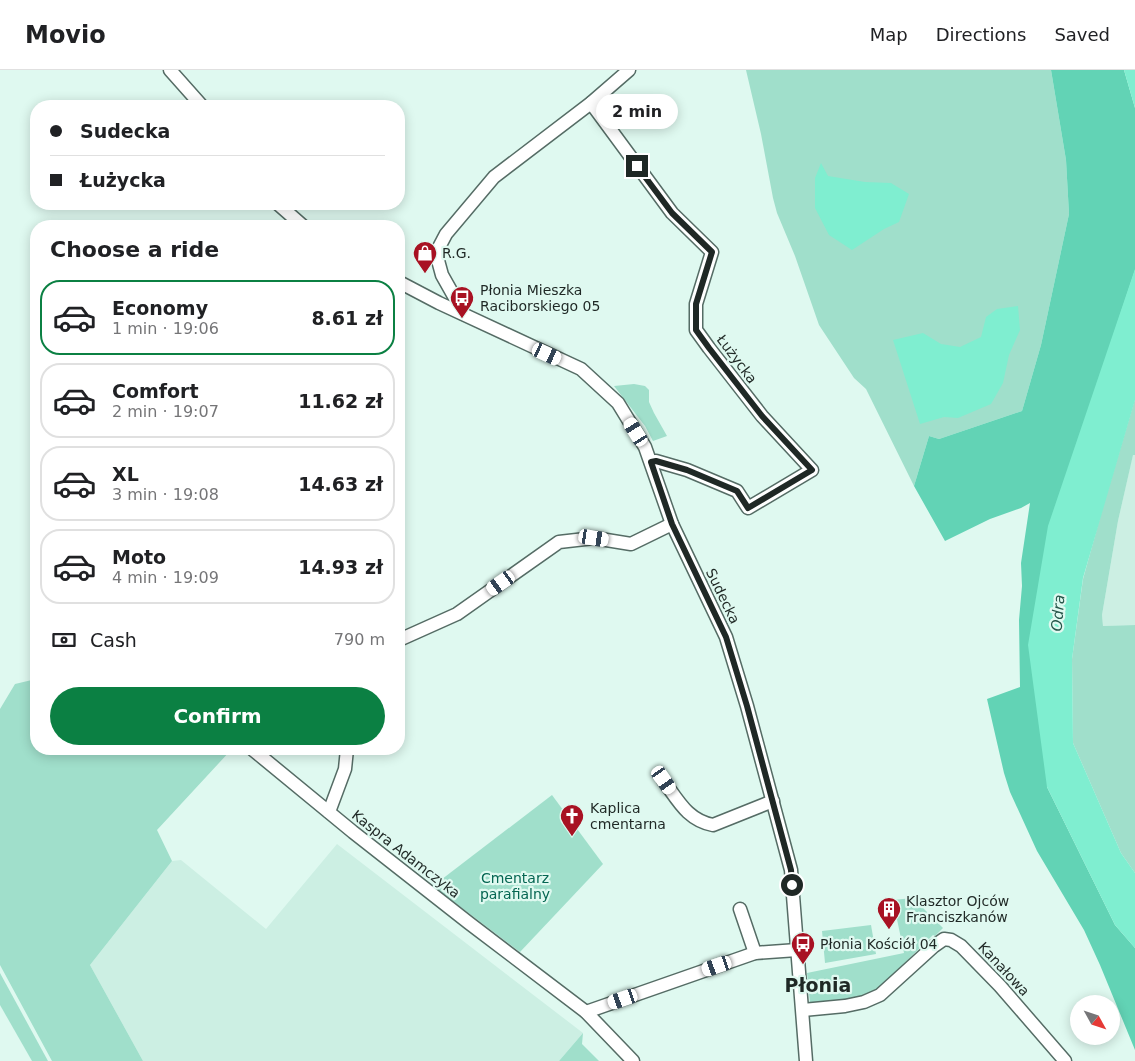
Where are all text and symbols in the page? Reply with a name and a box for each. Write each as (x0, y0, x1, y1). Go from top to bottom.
text: Movio (25, 21, 106, 49)
text: Map (870, 24, 908, 45)
text: Directions (936, 24, 1026, 45)
text: Saved (1054, 24, 1110, 45)
callout: 2 min (596, 93, 678, 128)
text: 2 min (612, 102, 662, 121)
text: Sudecka (80, 120, 170, 142)
route end (626, 155, 648, 177)
text: Łużycka (80, 169, 166, 191)
text: Choose a ride (50, 237, 219, 262)
shop icon: R.G. (412, 240, 438, 274)
place label: R.G. (442, 245, 471, 261)
place label: Płonia Mieszka Raciborskiego 05 (480, 282, 600, 314)
bus stop icon: Płonia Mieszka Raciborskiego 05 (449, 285, 475, 319)
icon: car (52, 295, 97, 340)
text: Economy (112, 297, 208, 319)
text: 8.61 zł (311, 307, 383, 329)
text: 1 min · 19:06 (112, 319, 219, 338)
street label: Łużycka (713, 331, 760, 386)
car (530, 341, 563, 367)
icon: car (52, 378, 97, 423)
text: Comfort (112, 380, 199, 402)
text: 11.62 zł (298, 390, 383, 412)
text: 2 min · 19:07 (112, 402, 219, 421)
car (621, 415, 650, 449)
icon: car (52, 461, 97, 506)
text: XL (112, 463, 139, 485)
text: 14.63 zł (298, 473, 383, 495)
text: 3 min · 19:08 (112, 485, 219, 504)
car (578, 528, 609, 548)
icon: car (52, 544, 97, 589)
text: Moto (112, 546, 166, 568)
text: 14.93 zł (298, 556, 383, 578)
street label: Sudecka (703, 566, 743, 626)
text: 4 min · 19:09 (112, 568, 219, 587)
car (484, 568, 517, 598)
water label: Odra (1047, 594, 1069, 632)
icon: cash (50, 626, 78, 654)
text: Cash (90, 629, 137, 651)
text: 790 m (334, 630, 385, 649)
button: Confirm (50, 687, 385, 745)
car (649, 763, 678, 797)
place label: Kaplica cmentarna (590, 800, 666, 832)
church icon: Kaplica cmentarna (559, 803, 585, 837)
street label: Kaspra Adamczyka (349, 807, 463, 901)
park label: Cmentarz parafialny (480, 870, 550, 902)
route start (781, 874, 803, 896)
place label: Klasztor Ojców Franciszkanów (906, 893, 1009, 925)
building icon: Klasztor Ojców Franciszkanów (876, 896, 902, 930)
bus stop icon: Płonia Kościół 04 (790, 931, 816, 965)
place label: Płonia Kościół 04 (820, 936, 938, 952)
street label: Kanałowa (975, 939, 1033, 999)
car (700, 954, 733, 978)
district label: Płonia (785, 974, 851, 996)
car (606, 987, 639, 1011)
north arrow (1070, 995, 1120, 1045)
map controls (1070, 995, 1120, 1045)

